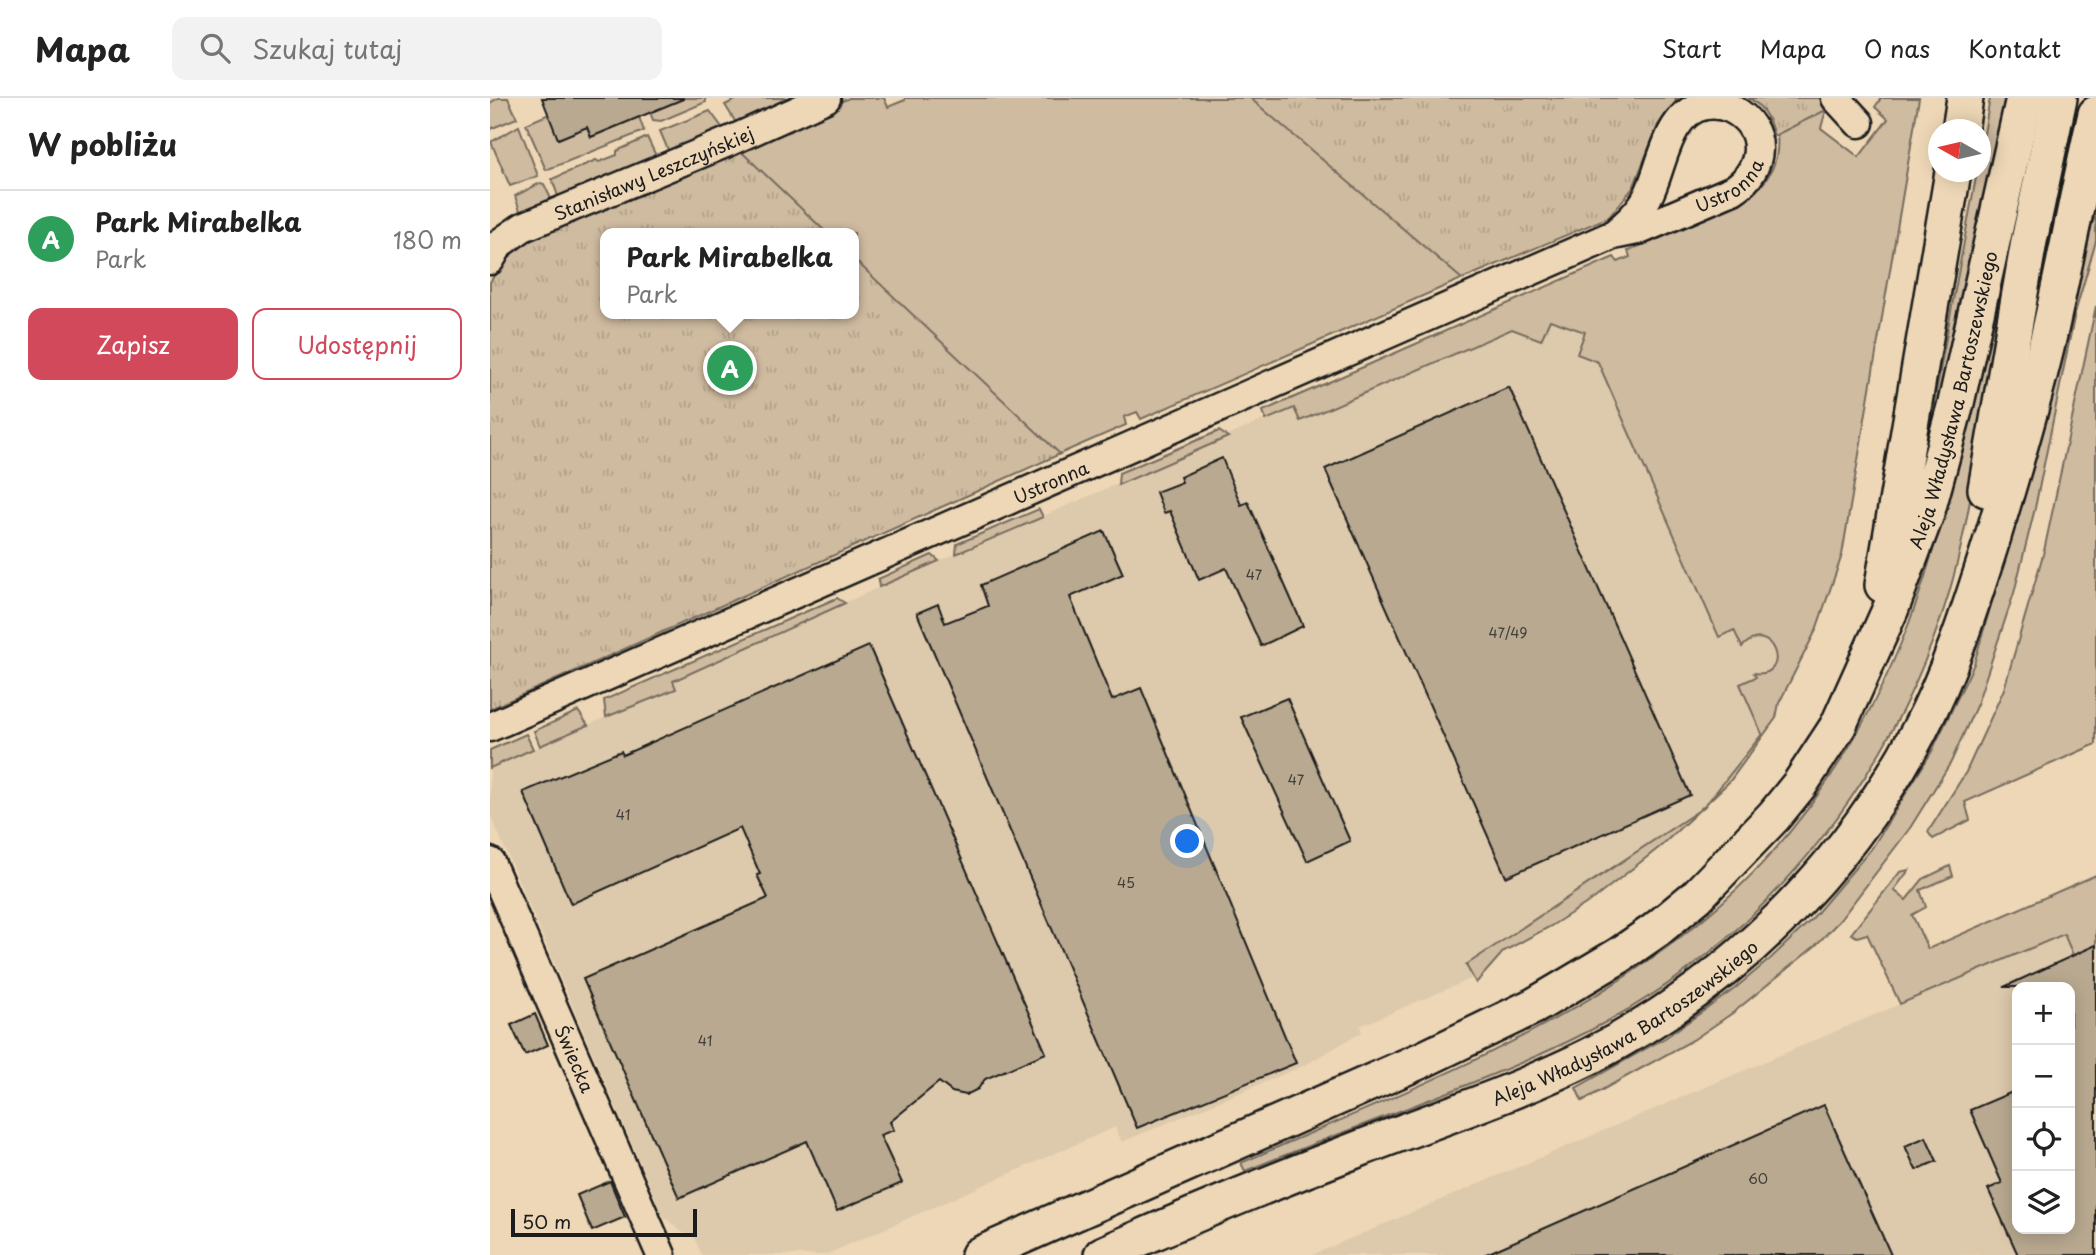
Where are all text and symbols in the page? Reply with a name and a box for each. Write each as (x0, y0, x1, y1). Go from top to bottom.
search box (172, 17, 662, 80)
text: Mapa (35, 23, 130, 73)
icon: search (196, 29, 234, 67)
text: Szukaj tutaj (252, 29, 402, 68)
text: Start (1662, 30, 1722, 66)
text: Mapa (1760, 30, 1826, 66)
text: O nas (1864, 30, 1930, 66)
text: Kontakt (1968, 30, 2061, 66)
street label: Stanisławy Leszczyńskiej (549, 119, 758, 226)
north arrow (1928, 119, 1991, 182)
text: W pobliżu (28, 121, 177, 166)
street label: Ustronna (1691, 154, 1770, 218)
text: Park Mirabelka (95, 202, 302, 241)
text: A (42, 222, 60, 257)
text: 180 m (393, 222, 462, 257)
popup (600, 228, 859, 319)
text: Park Mirabelka (626, 237, 833, 276)
text: Park (95, 241, 146, 276)
street label: Aleja Władysława Bartoszewskiego (1901, 248, 2003, 552)
text: Park (626, 276, 678, 311)
button: Zapisz (28, 308, 238, 380)
button: Udostępnij (252, 308, 462, 380)
pin: A (707, 342, 753, 394)
street label: Ustronna (1009, 453, 1093, 510)
house number: 47 (1246, 564, 1263, 585)
house number: 47/49 (1489, 622, 1527, 643)
house number: 47 (1288, 769, 1305, 790)
house number: 41 (616, 804, 630, 825)
your location (1170, 824, 1204, 858)
house number: 45 (1117, 872, 1135, 893)
street label: Aleja Władysława Bartoszewskiego (1488, 933, 1763, 1111)
map controls (2012, 982, 2075, 1234)
button: + (2012, 982, 2075, 1045)
street label: Świecka (549, 1020, 602, 1097)
house number: 41 (698, 1030, 712, 1051)
button: − (2012, 1045, 2075, 1108)
button: locate (2012, 1108, 2075, 1171)
house number: 60 (1748, 1168, 1768, 1189)
button: layers (2012, 1171, 2075, 1234)
scale bar (511, 1206, 696, 1238)
text: 50 m (522, 1207, 571, 1235)

